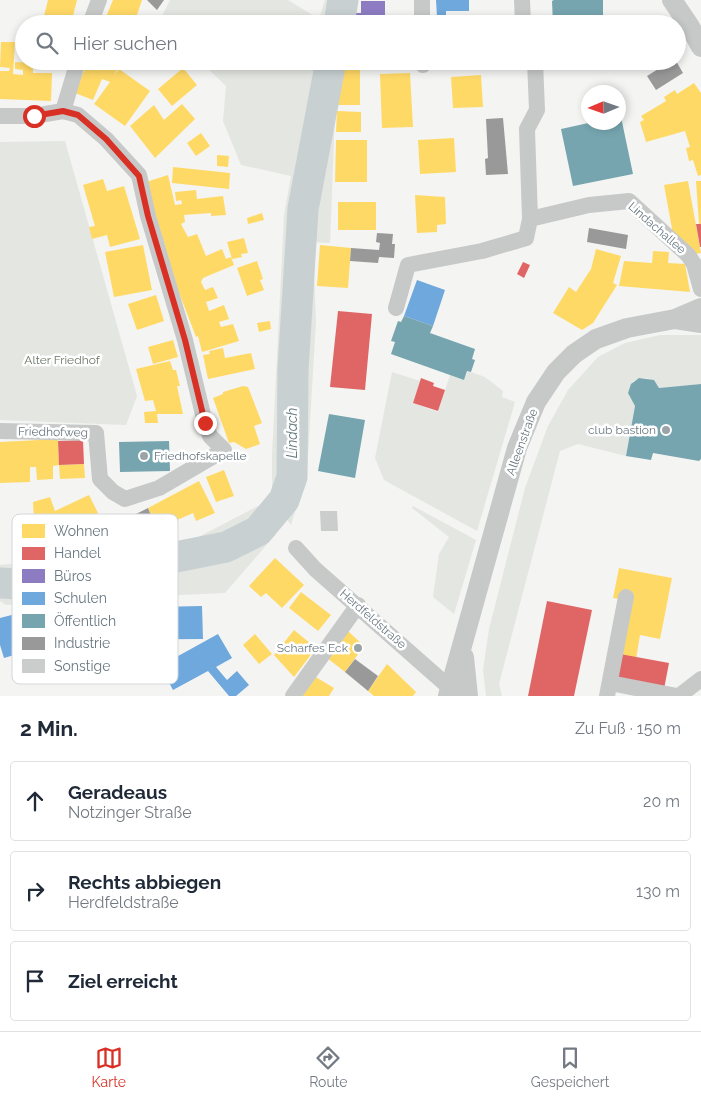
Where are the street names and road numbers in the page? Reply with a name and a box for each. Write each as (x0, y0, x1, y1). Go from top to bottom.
street label: Lindachallee (625, 199, 689, 257)
street label: Alleenstraße (503, 407, 541, 477)
street label: Friedhofweg (18, 424, 88, 440)
street label: Herdfeldstraße (337, 586, 409, 652)

